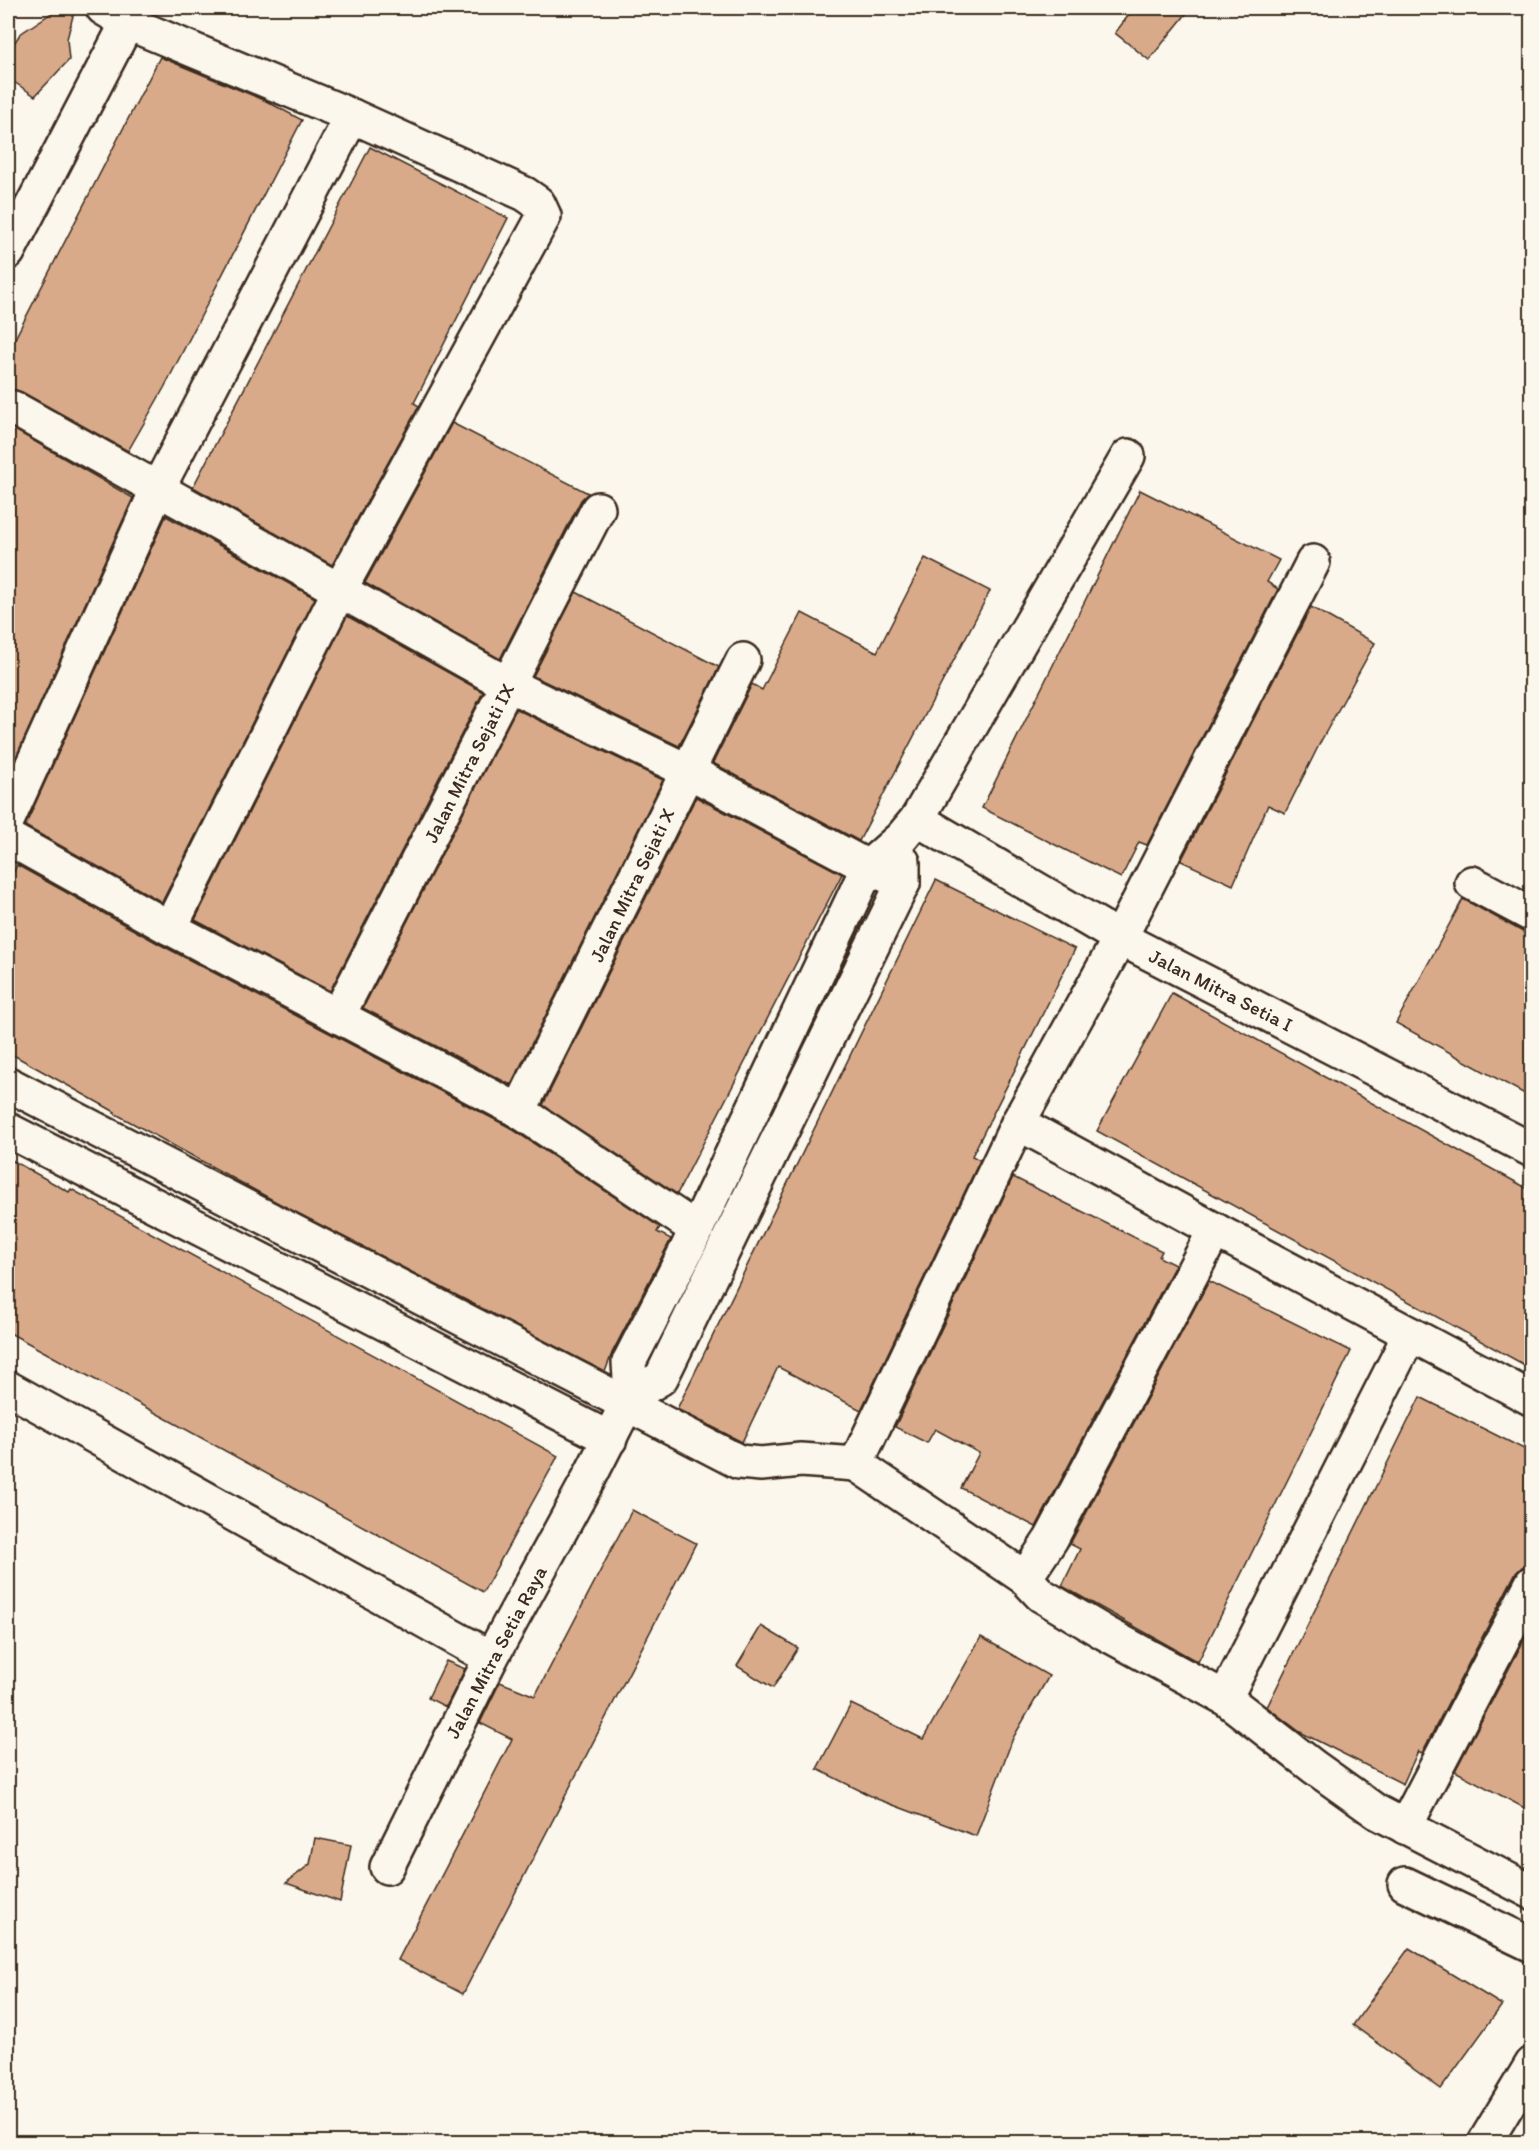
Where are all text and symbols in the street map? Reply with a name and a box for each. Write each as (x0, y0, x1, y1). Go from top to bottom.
street label: Jalan Mitra Sejati IX (418, 679, 520, 847)
street label: Jalan Mitra Sejati X (584, 804, 680, 966)
street label: Jalan Mitra Setia I (1145, 944, 1297, 1036)
street label: Jalan Mitra Setia Raya (440, 1561, 552, 1742)

